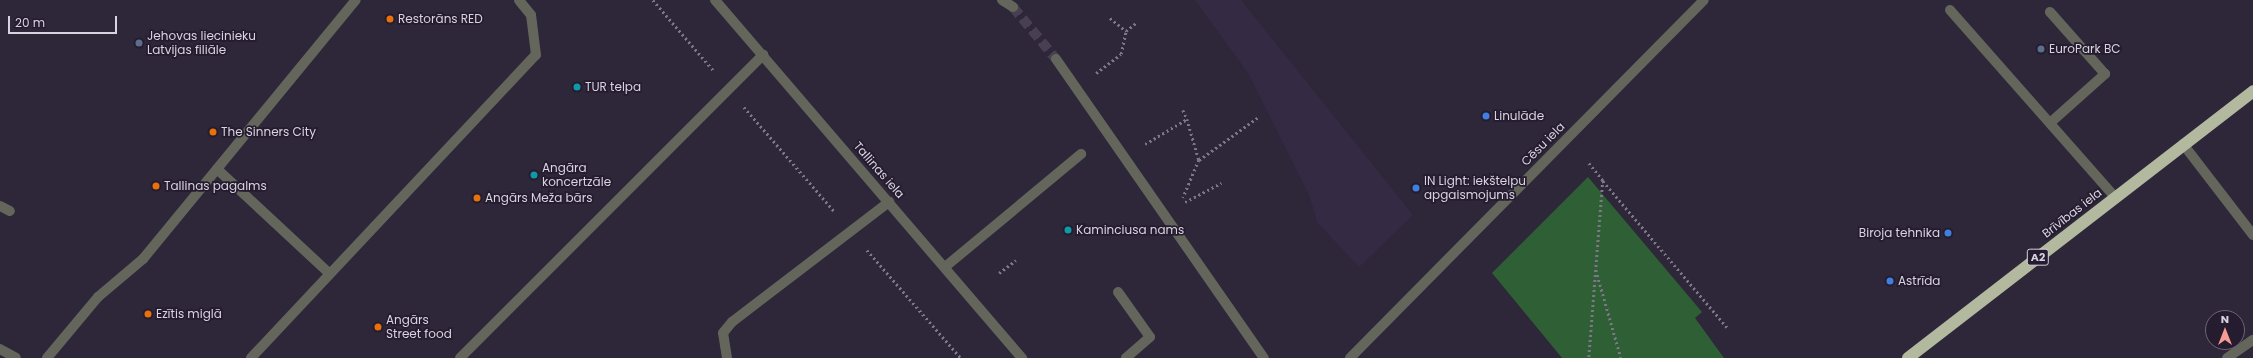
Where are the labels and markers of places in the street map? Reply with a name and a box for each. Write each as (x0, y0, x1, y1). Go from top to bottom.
place label: Restorāns RED (398, 12, 483, 26)
marker: Restorāns RED (385, 14, 395, 24)
place label: Jehovas liecinieku Latvijas filiāle (147, 29, 256, 57)
marker: Jehovas liecinieku Latvijas filiāle (134, 38, 144, 48)
place label: EuroPark BC (2049, 42, 2121, 56)
marker: EuroPark BC (2036, 44, 2046, 54)
place label: TUR telpa (585, 80, 641, 94)
marker: TUR telpa (572, 82, 582, 92)
place label: Linulāde (1494, 109, 1544, 123)
marker: Linulāde (1481, 111, 1491, 121)
place label: The Sinners City (221, 125, 316, 139)
marker: The Sinners City (208, 127, 218, 137)
place label: Angāra koncertzāle (542, 161, 611, 189)
marker: Angāra koncertzāle (529, 170, 539, 180)
place label: IN Light: iekštelpu apgaismojums (1424, 174, 1526, 202)
place label: Tallinas pagalms (164, 179, 267, 193)
marker: Tallinas pagalms (151, 181, 161, 191)
marker: IN Light: iekštelpu apgaismojums (1411, 183, 1421, 193)
place label: Angārs Meža bārs (485, 191, 592, 205)
marker: Angārs Meža bārs (472, 193, 482, 203)
place label: Kaminciusa nams (1076, 223, 1184, 237)
marker: Kaminciusa nams (1063, 225, 1073, 235)
place label: Biroja tehnika (1859, 226, 1940, 240)
marker: Biroja tehnika (1943, 228, 1953, 238)
place label: Astrīda (1898, 274, 1940, 288)
marker: Astrīda (1885, 276, 1895, 286)
place label: Ezītis miglā (156, 307, 222, 321)
marker: Ezītis miglā (143, 309, 153, 319)
place label: Angārs Street food (386, 313, 452, 341)
marker: Angārs Street food (373, 322, 383, 332)

